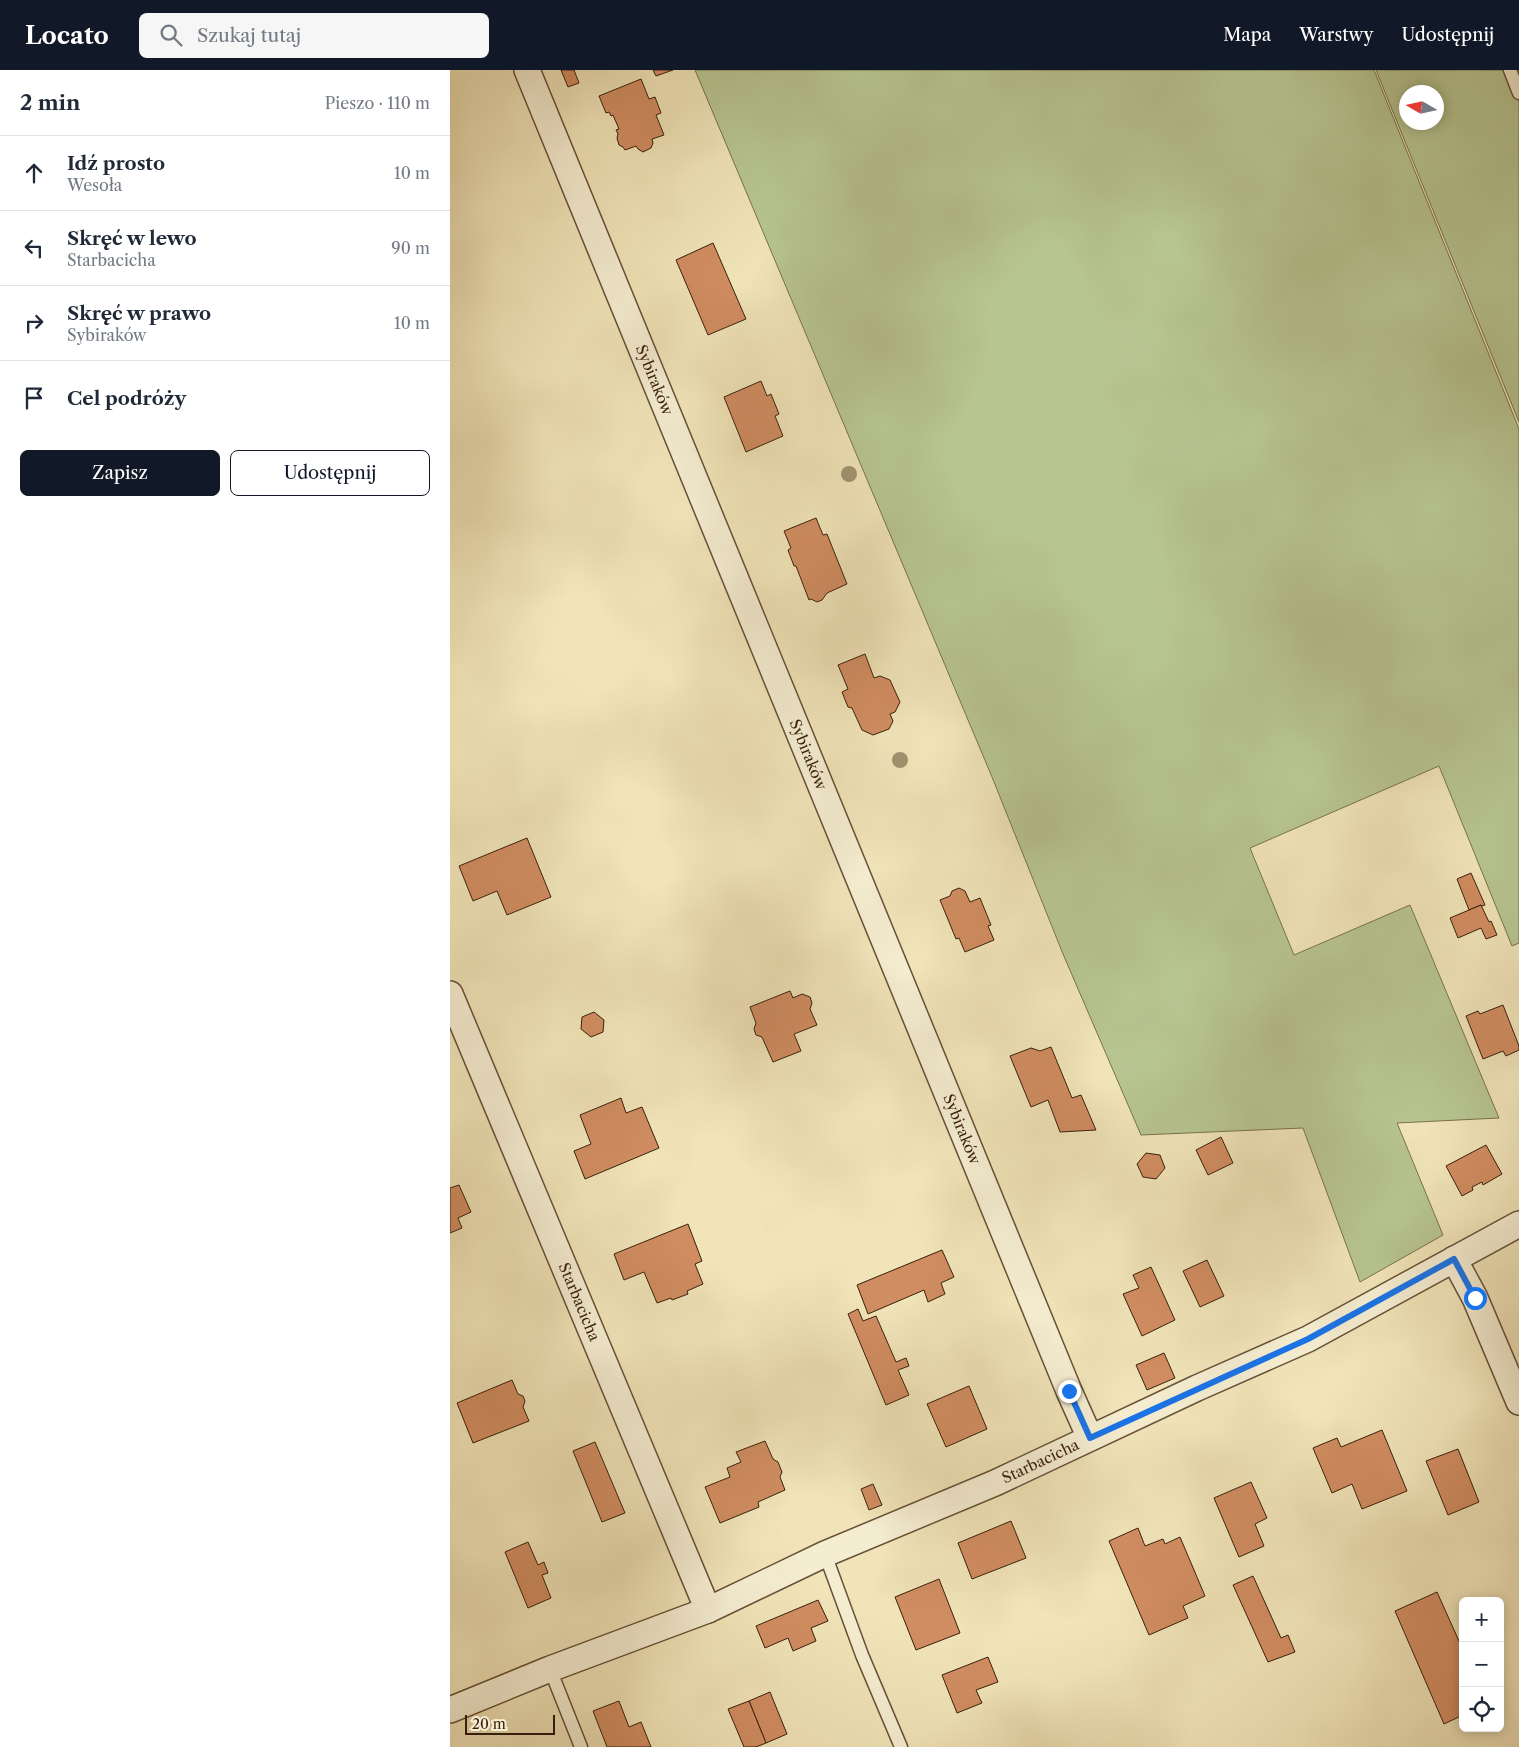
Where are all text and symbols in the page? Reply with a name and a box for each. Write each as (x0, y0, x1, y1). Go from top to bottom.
search box (139, 13, 489, 58)
text: Locato (25, 21, 109, 50)
icon: search (157, 21, 185, 49)
text: Szukaj tutaj (197, 24, 301, 47)
text: Mapa (1223, 24, 1271, 46)
text: Warstwy (1299, 24, 1373, 46)
text: Udostępnij (1401, 24, 1494, 46)
north arrow (1399, 85, 1444, 130)
text: 2 min (20, 90, 80, 115)
text: Pieszo · 110 m (325, 93, 430, 113)
text: Idź prosto (67, 152, 165, 175)
icon: ahead (20, 159, 48, 187)
text: 10 m (394, 163, 430, 183)
text: Wesoła (67, 175, 122, 195)
text: Skręć w lewo (67, 227, 197, 250)
icon: left (20, 234, 48, 262)
text: 90 m (391, 238, 430, 258)
text: Starbacicha (67, 250, 156, 270)
text: Skręć w prawo (67, 302, 211, 325)
icon: right (20, 309, 48, 337)
text: 10 m (394, 313, 430, 333)
text: Sybiraków (67, 325, 146, 345)
street label: Sybiraków (632, 342, 678, 418)
icon: arrive (20, 384, 48, 412)
text: Cel podróży (67, 387, 186, 410)
button: Zapisz (20, 450, 220, 496)
button: Udostępnij (230, 450, 430, 496)
street label: Sybiraków (785, 716, 831, 793)
street label: Sybiraków (939, 1091, 985, 1168)
street label: Starbacicha (555, 1260, 604, 1344)
route start (1464, 1287, 1487, 1310)
route end (1058, 1380, 1081, 1403)
street label: Starbacicha (999, 1435, 1082, 1487)
map controls (1459, 1597, 1504, 1732)
button: + (1459, 1597, 1504, 1642)
button: − (1459, 1642, 1504, 1687)
button: locate (1459, 1687, 1504, 1732)
scale bar (465, 1712, 555, 1735)
text: 20 m (472, 1715, 506, 1733)

